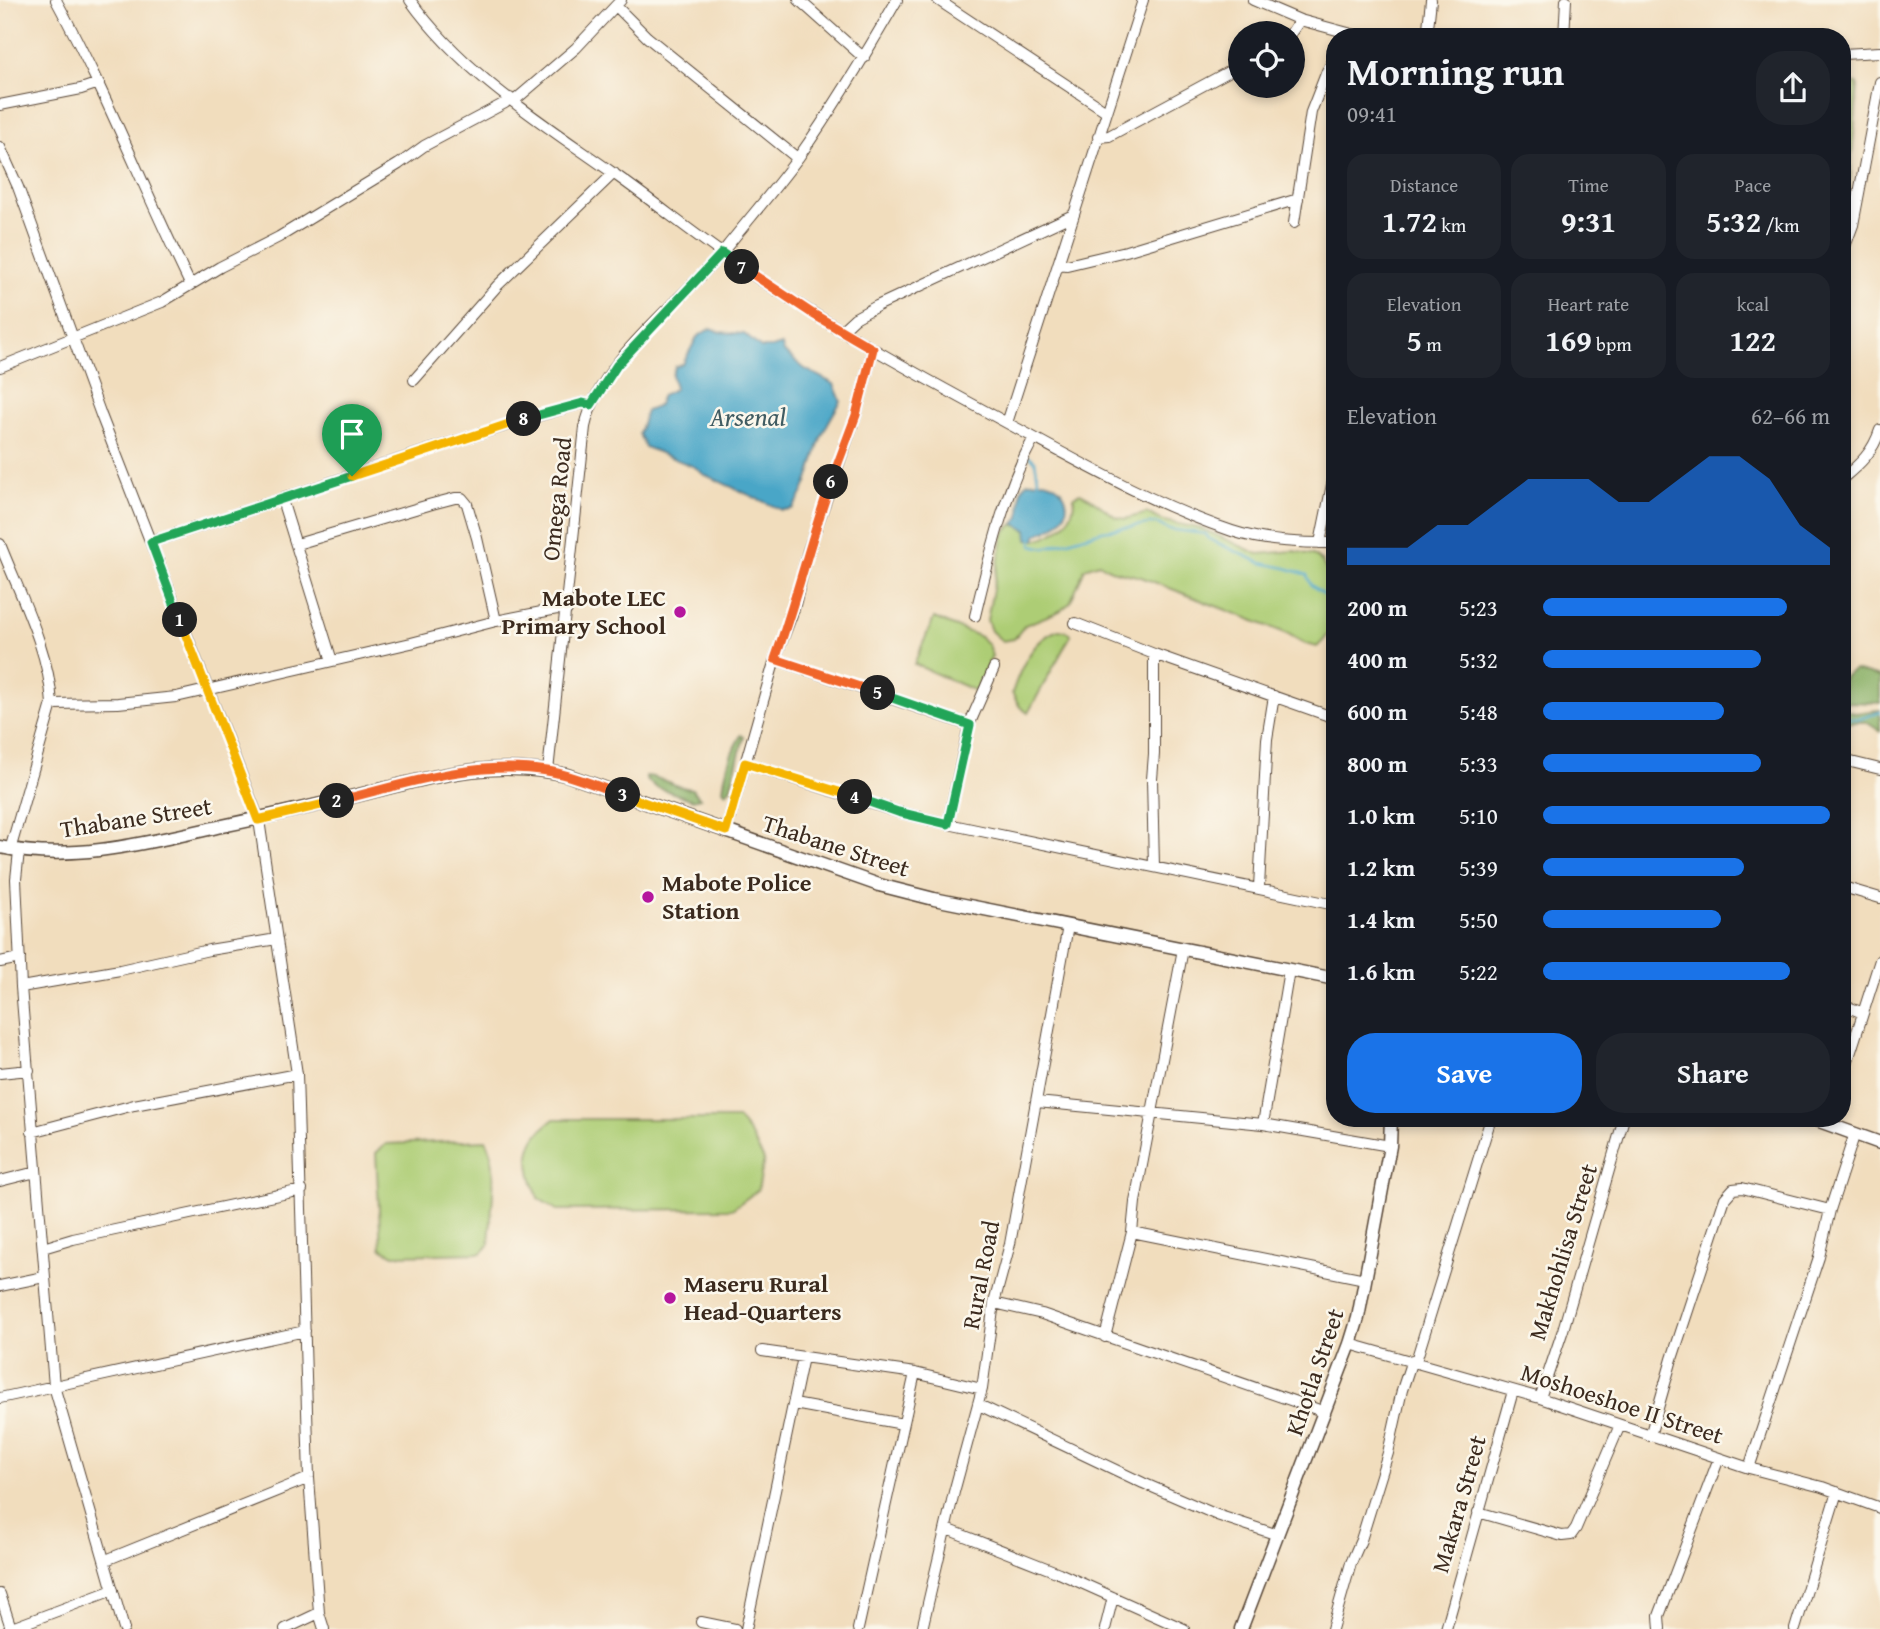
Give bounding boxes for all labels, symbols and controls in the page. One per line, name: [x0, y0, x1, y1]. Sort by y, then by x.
map controls: [1228, 21, 1305, 98]
button: locate: [1228, 21, 1305, 98]
text: Morning run: [1347, 43, 1564, 99]
button: share: [1756, 51, 1830, 125]
text: 09:41: [1347, 97, 1397, 130]
text: Distance: [1390, 171, 1458, 199]
text: Time: [1568, 171, 1609, 199]
text: Pace: [1735, 171, 1771, 199]
text: 1.72: [1382, 199, 1437, 243]
text: 9:31: [1561, 199, 1616, 243]
text: 5:32: [1706, 199, 1761, 243]
text: km: [1437, 211, 1466, 239]
text: /km: [1761, 211, 1800, 239]
pin: 7: [724, 250, 760, 284]
text: 7: [737, 252, 746, 280]
text: Elevation: [1387, 290, 1461, 318]
text: Heart rate: [1548, 290, 1629, 318]
text: kcal: [1737, 290, 1769, 318]
text: 5: [1407, 318, 1422, 362]
text: 169: [1545, 318, 1592, 362]
text: 122: [1730, 318, 1776, 362]
text: m: [1422, 330, 1442, 358]
text: bpm: [1592, 330, 1632, 358]
water label: Arsenal: [709, 397, 786, 436]
text: Elevation: [1347, 399, 1437, 432]
text: 62–66 m: [1751, 399, 1830, 432]
pin: 8: [506, 402, 542, 436]
pin: [322, 404, 382, 476]
text: 8: [519, 404, 528, 432]
icon: arrive: [333, 415, 371, 453]
street label: Omega Road: [533, 435, 580, 563]
pin: 6: [814, 464, 848, 500]
text: 6: [826, 467, 835, 495]
place label: Mabote LEC Primary School: [502, 580, 667, 643]
text: 200 m: [1347, 591, 1408, 624]
text: 5:23: [1459, 591, 1498, 624]
pin: 1: [162, 602, 198, 638]
marker: Mabote LEC Primary School: [672, 604, 688, 620]
text: 1: [175, 605, 184, 633]
text: 400 m: [1347, 643, 1408, 676]
text: 5:32: [1459, 643, 1498, 676]
pin: 5: [860, 676, 896, 710]
text: 5: [873, 678, 882, 706]
text: 600 m: [1347, 695, 1408, 728]
text: 5:48: [1459, 695, 1498, 728]
text: 800 m: [1347, 747, 1408, 780]
text: 5:33: [1459, 747, 1498, 780]
pin: 3: [606, 778, 640, 812]
text: 3: [618, 780, 627, 808]
pin: 4: [838, 780, 872, 814]
text: 4: [850, 782, 859, 810]
pin: 2: [320, 784, 354, 818]
text: 2: [332, 786, 341, 814]
street label: Thabane Street: [58, 788, 215, 847]
text: 1.0 km: [1347, 799, 1415, 832]
text: 5:10: [1459, 799, 1498, 832]
street label: Thabane Street: [758, 805, 915, 886]
text: 1.2 km: [1347, 851, 1415, 884]
text: 5:39: [1459, 851, 1498, 884]
place label: Mabote Police Station: [662, 865, 812, 928]
marker: Mabote Police Station: [640, 889, 656, 905]
text: 1.4 km: [1347, 903, 1415, 936]
text: 5:50: [1459, 903, 1498, 936]
text: 1.6 km: [1347, 955, 1415, 988]
text: 5:22: [1459, 955, 1498, 988]
button: Save: [1347, 1033, 1582, 1113]
button: Share: [1596, 1033, 1830, 1113]
street label: Makhohlisa Street: [1519, 1159, 1606, 1344]
street label: Rural Road: [953, 1217, 1008, 1332]
place label: Maseru Rural Head-Quarters: [684, 1266, 842, 1329]
marker: Maseru Rural Head-Quarters: [662, 1290, 678, 1306]
street label: Khotla Street: [1276, 1303, 1353, 1440]
street label: Moshoeshoe II Street: [1516, 1354, 1728, 1453]
street label: Makara Street: [1422, 1431, 1495, 1577]

